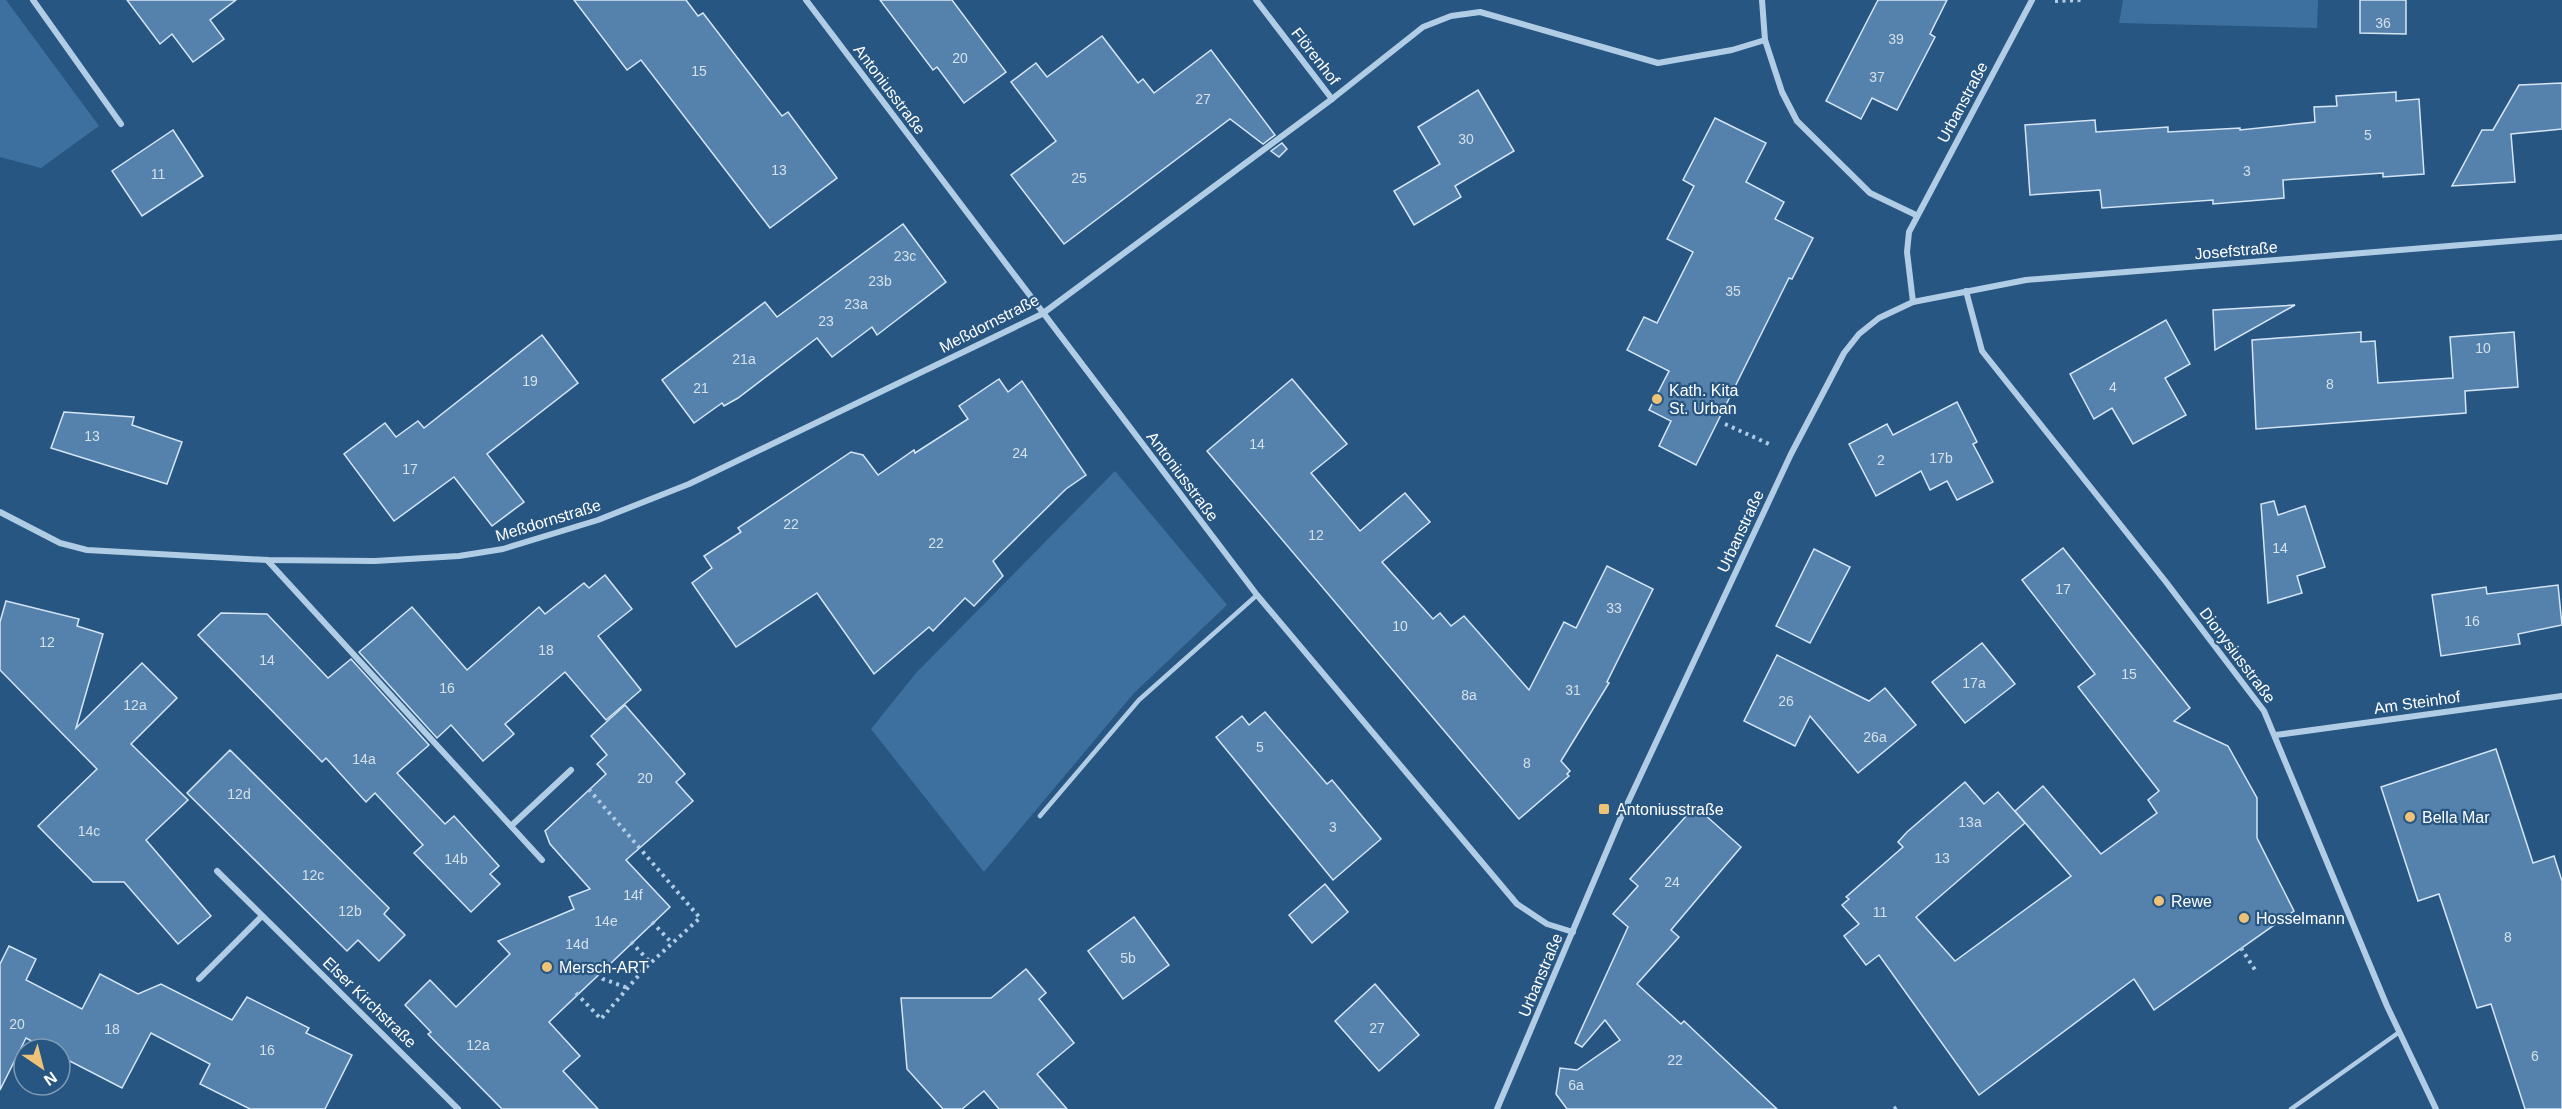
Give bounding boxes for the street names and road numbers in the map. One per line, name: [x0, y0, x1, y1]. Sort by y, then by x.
street label: Flörenhof: [1288, 24, 1343, 89]
street label: Antoniusstraße: [850, 41, 929, 137]
street label: Urbanstraße: [1934, 59, 1991, 145]
street label: Josefstraße: [2194, 238, 2279, 263]
street label: Meßdornstraße: [937, 291, 1042, 356]
street label: Antoniusstraße: [1143, 428, 1222, 524]
street label: Urbanstraße: [1714, 487, 1767, 575]
street label: Meßdornstraße: [493, 496, 603, 545]
street label: Dionysiusstraße: [2196, 604, 2279, 706]
street label: Am Steinhof: [2373, 688, 2462, 717]
street label: Urbanstraße: [1515, 931, 1566, 1019]
street label: Elser Kirchstraße: [320, 954, 420, 1051]

